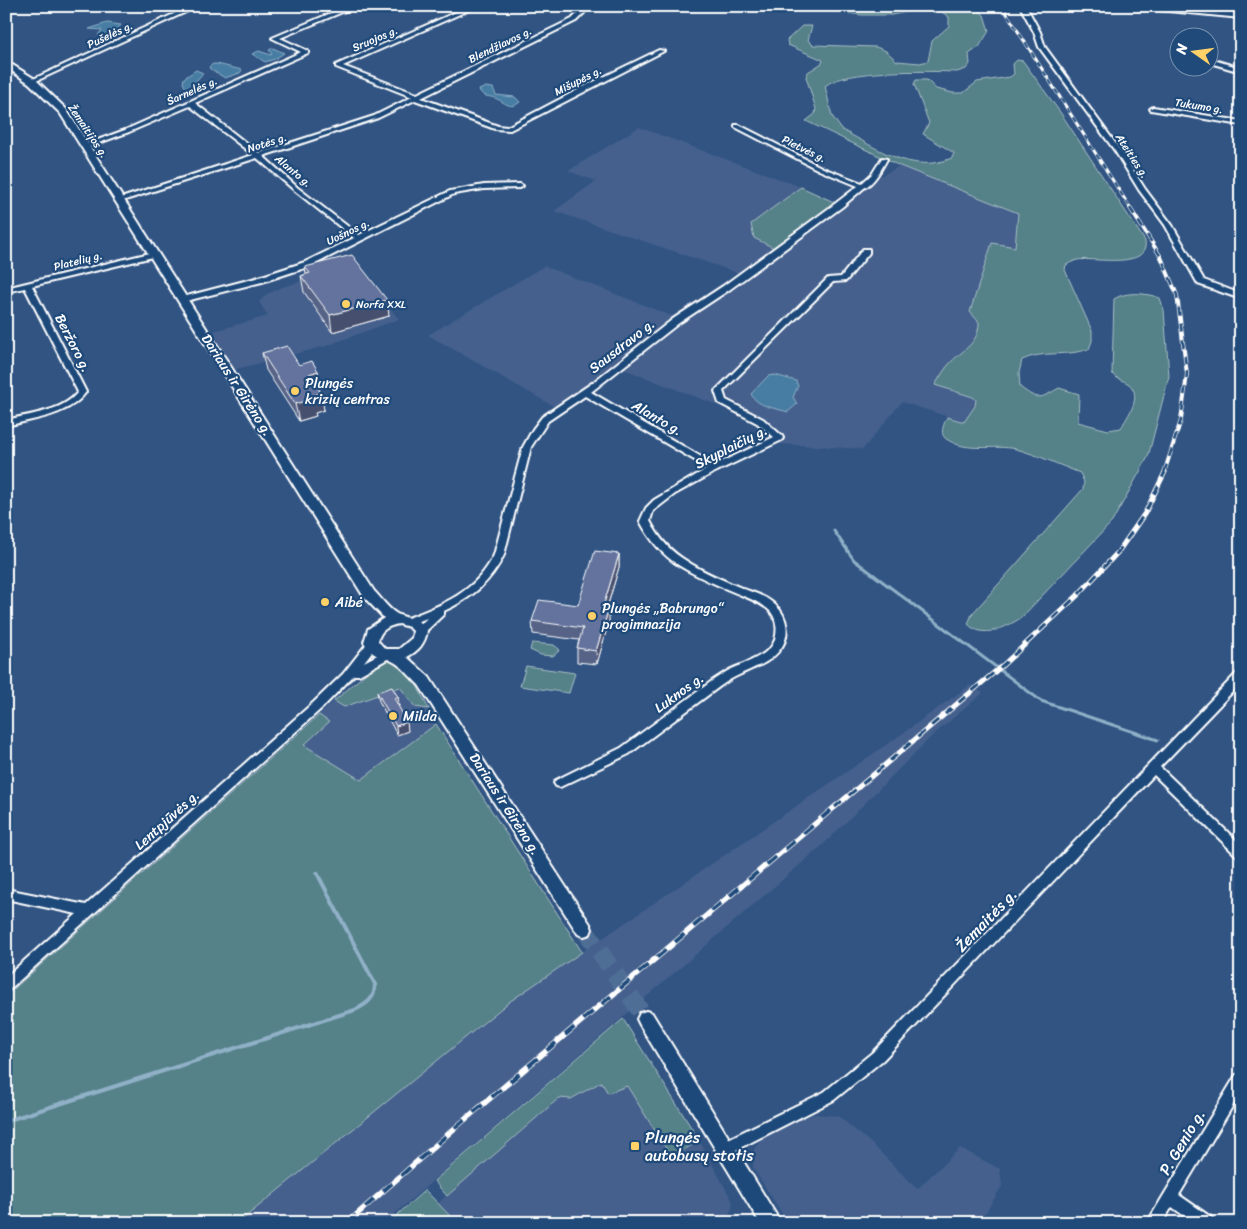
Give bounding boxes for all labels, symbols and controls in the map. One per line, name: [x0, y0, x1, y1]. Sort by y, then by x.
street label: Pušelės g.: [84, 16, 136, 54]
street label: Sruojos g.: [349, 21, 401, 57]
street label: Blendžiavos g.: [465, 21, 535, 69]
north arrow: [1170, 28, 1220, 78]
text: N: [1168, 41, 1195, 58]
street label: Mišupės g.: [551, 61, 605, 101]
street label: Šarnelės g.: [163, 71, 221, 111]
street label: Tukumo g.: [1174, 93, 1224, 119]
street label: Žemaitijos g.: [63, 100, 113, 162]
street label: Notės g.: [245, 128, 289, 158]
street label: Ateities g.: [1110, 129, 1154, 182]
street label: Pietvės g.: [779, 130, 829, 168]
street label: Alanto g.: [269, 149, 316, 192]
street label: Uošnos g.: [323, 213, 373, 251]
street label: Platelių g.: [52, 246, 104, 276]
place label: Norfa XXL: [356, 295, 407, 314]
marker: Norfa XXL: [340, 298, 352, 310]
street label: Beržoro g.: [48, 309, 98, 377]
street label: Sausdravo g.: [583, 312, 661, 380]
street label: Dariaus ir Girėno g.: [194, 329, 280, 441]
place label: Plungės krizių centras: [305, 371, 390, 412]
marker: Plungės krizių centras: [289, 385, 301, 397]
street label: Alanto g.: [626, 393, 687, 443]
street label: Skyplaičių g.: [690, 418, 772, 476]
place label: Aibė: [334, 590, 363, 615]
marker: Aibė: [319, 596, 331, 608]
place label: Plungės „Babrungo“ progimnazija: [601, 596, 725, 637]
marker: Plungės „Babrungo“ progimnazija: [586, 610, 598, 622]
street label: Luknos g.: [649, 666, 709, 720]
place label: Milda: [403, 704, 438, 729]
marker: Milda: [387, 710, 399, 722]
street label: Dariaus ir Girėno g.: [462, 748, 548, 860]
street label: Lentpjūvės g.: [128, 784, 206, 856]
street label: Žemaitės g.: [948, 881, 1024, 959]
street label: P. Genio g.: [1151, 1103, 1213, 1181]
place label: Plungės autobusų stotis: [645, 1123, 754, 1170]
marker: Plungės autobusų stotis: [629, 1140, 641, 1152]

